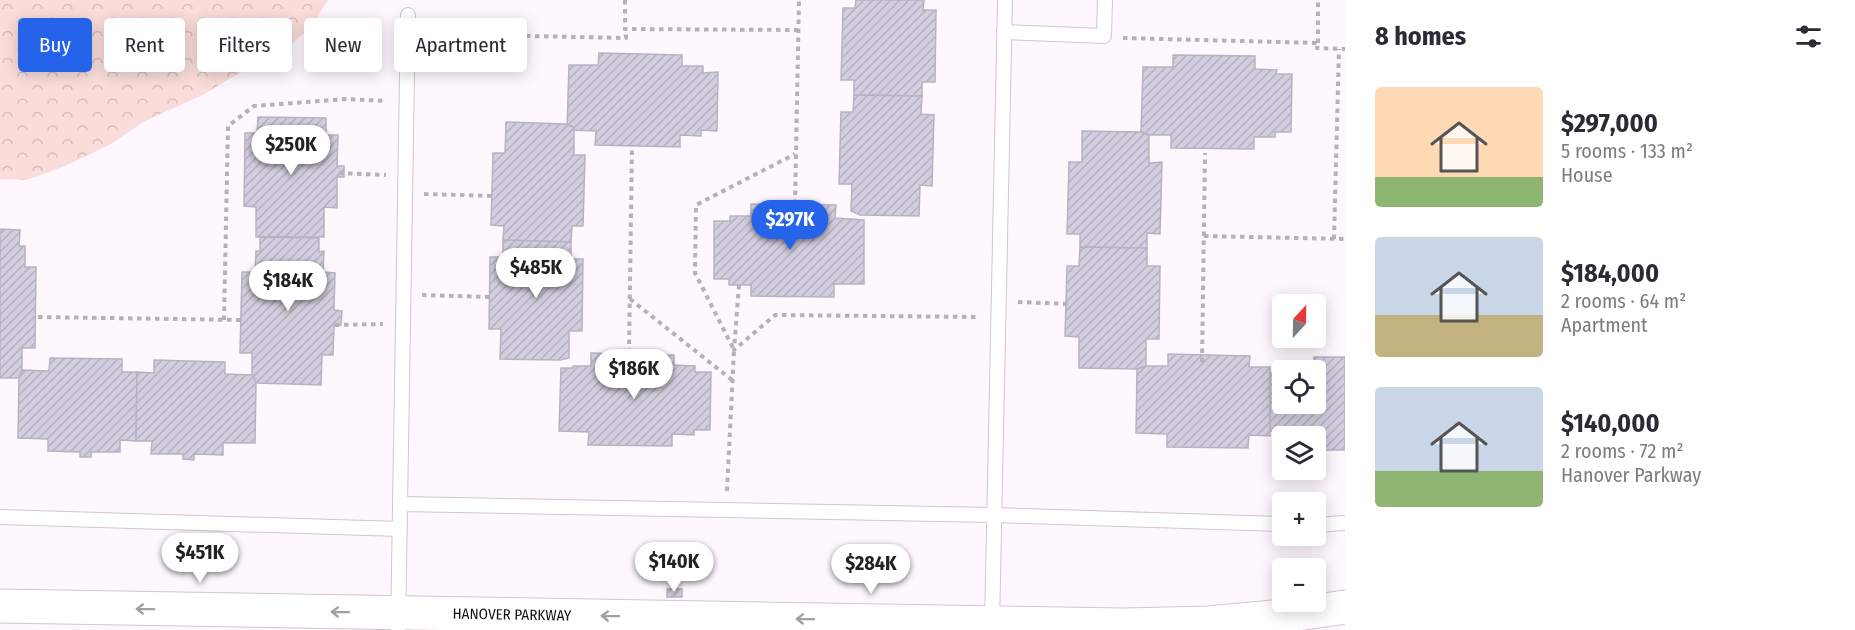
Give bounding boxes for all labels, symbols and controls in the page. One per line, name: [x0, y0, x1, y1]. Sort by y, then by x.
chip: Buy: [18, 18, 92, 72]
chip: Rent: [104, 18, 185, 72]
chip: Filters: [197, 18, 292, 72]
chip: New: [304, 18, 382, 72]
chip: Apartment: [394, 18, 527, 72]
icon: filters: [1792, 20, 1825, 53]
text: 8 homes: [1375, 21, 1466, 52]
text: $297,000: [1561, 108, 1658, 139]
icon: home: [1423, 111, 1495, 183]
pin: $250K: [249, 125, 333, 176]
text: $250K: [265, 132, 317, 156]
text: 5 rooms · 133 m²: [1561, 139, 1693, 163]
text: House: [1561, 163, 1613, 187]
pin: $297K: [748, 200, 832, 251]
text: $297K: [765, 207, 815, 231]
pin: $485K: [494, 248, 578, 299]
text: $485K: [510, 255, 562, 279]
text: $184,000: [1561, 258, 1659, 289]
pin: $184K: [246, 261, 330, 312]
icon: home: [1423, 261, 1495, 333]
text: $184K: [263, 268, 313, 292]
text: 2 rooms · 64 m²: [1561, 289, 1686, 313]
north arrow: [1272, 294, 1326, 348]
map controls: [1272, 294, 1326, 612]
text: Apartment: [1561, 313, 1648, 337]
pin: $186K: [592, 349, 676, 400]
text: $186K: [609, 356, 659, 380]
button: locate: [1272, 360, 1326, 414]
text: $140,000: [1561, 408, 1660, 439]
icon: home: [1423, 411, 1495, 483]
button: layers: [1272, 426, 1326, 480]
text: 2 rooms · 72 m²: [1561, 439, 1683, 463]
text: Hanover Parkway: [1561, 463, 1701, 487]
button: +: [1272, 492, 1326, 546]
pin: $451K: [158, 533, 242, 584]
text: $451K: [176, 540, 224, 564]
pin: $140K: [632, 542, 716, 593]
pin: $284K: [829, 544, 913, 595]
text: $140K: [649, 549, 699, 573]
text: $284K: [845, 551, 897, 575]
button: −: [1272, 558, 1326, 612]
one-way arrow: [135, 603, 155, 615]
street label: HANOVER PARKWAY: [452, 605, 572, 625]
one-way arrow: [330, 606, 350, 618]
one-way arrow: [600, 611, 620, 622]
one-way arrow: [795, 613, 815, 625]

